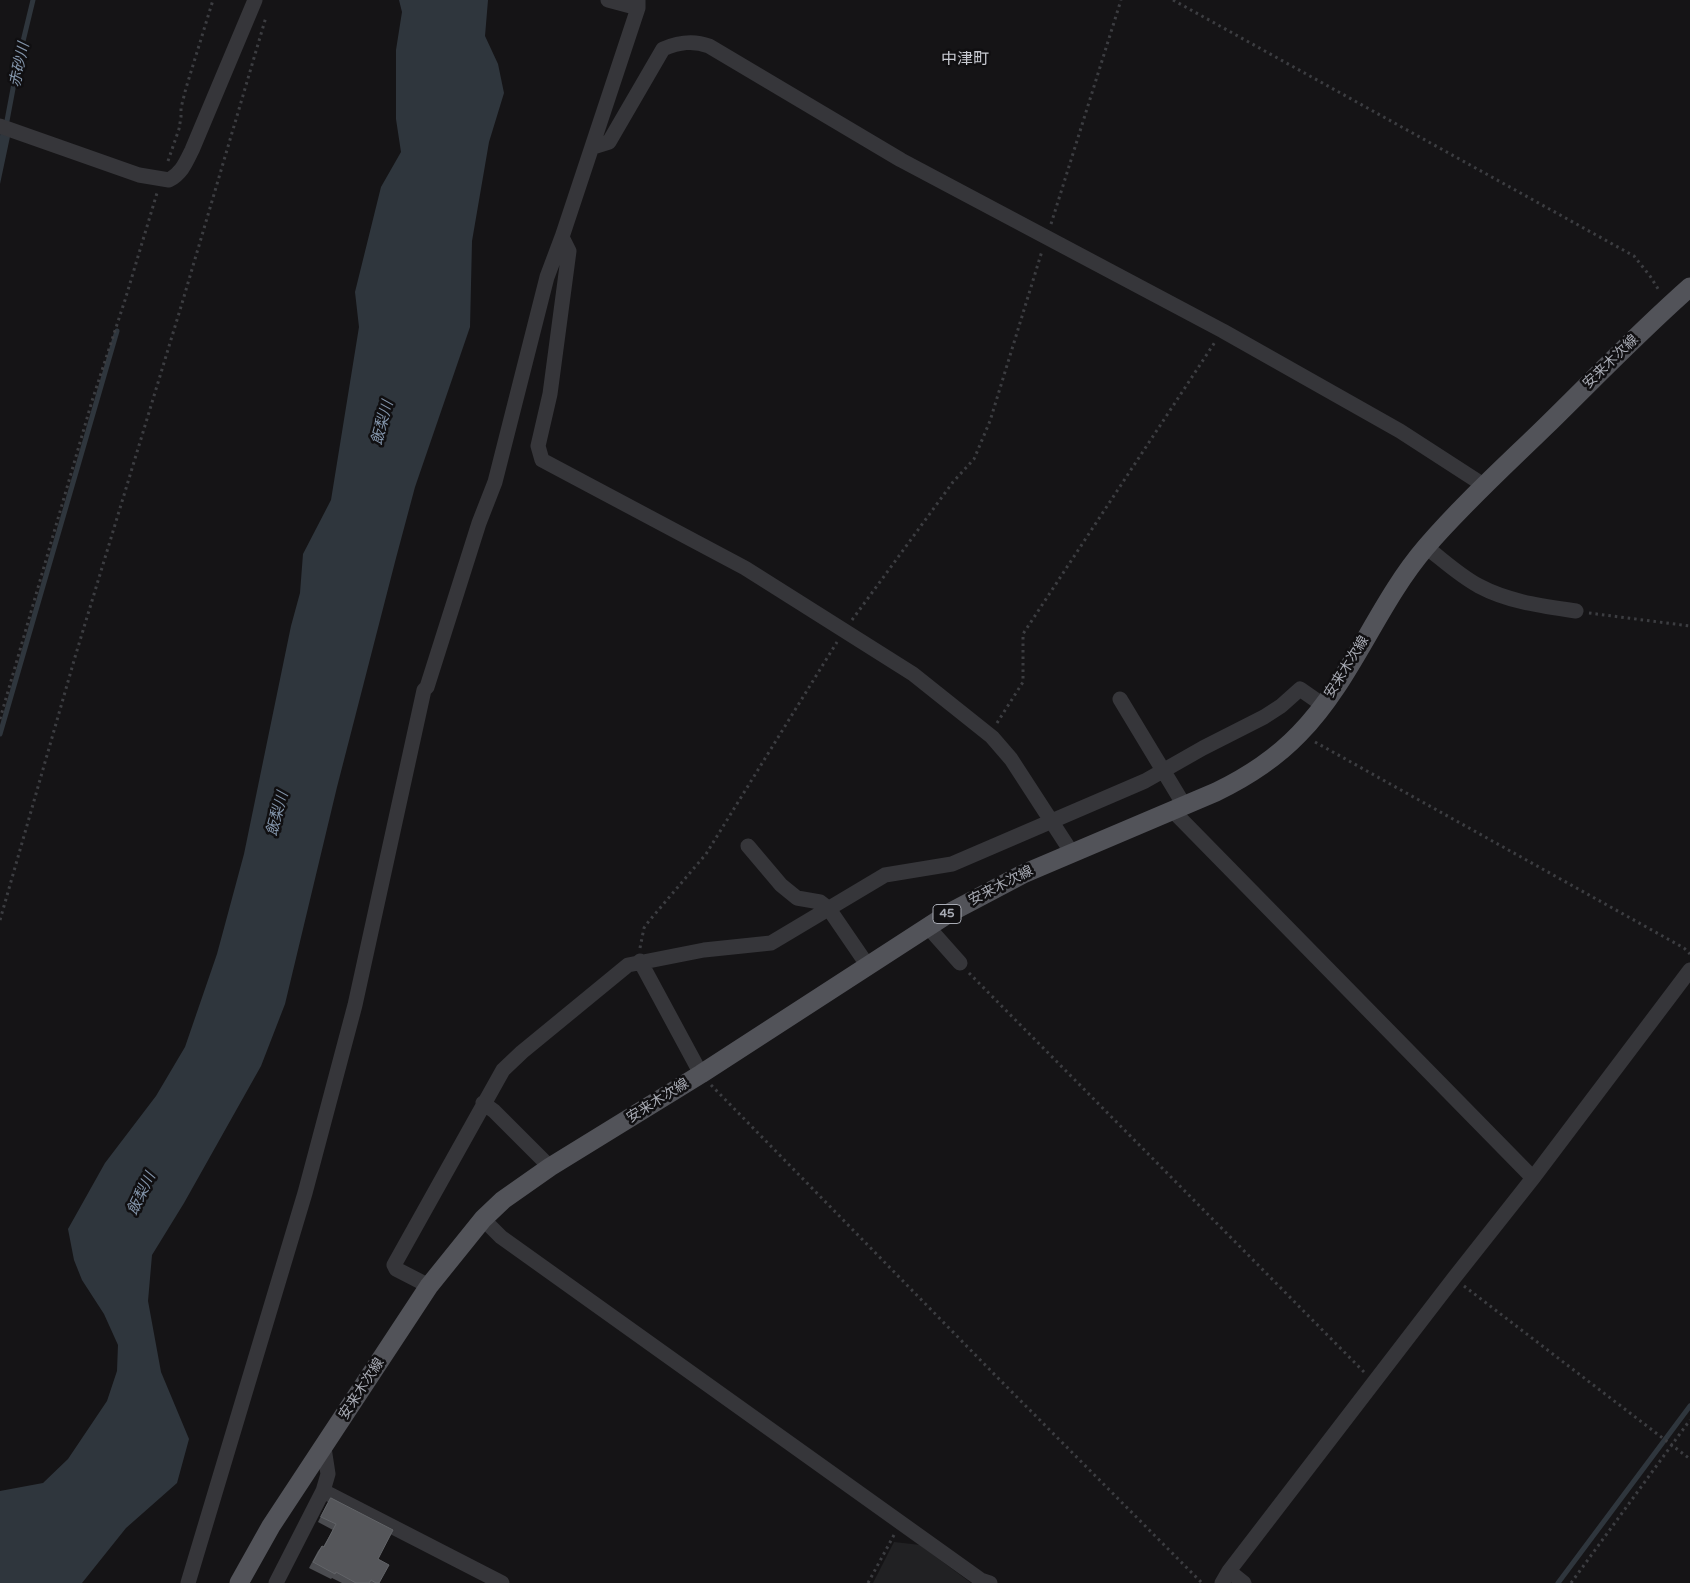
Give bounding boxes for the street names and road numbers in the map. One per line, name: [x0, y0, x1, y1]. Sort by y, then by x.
street label: 安来木次線: [1580, 332, 1642, 392]
street label: 安来木次線: [1321, 633, 1373, 701]
street label: 安来木次線: [966, 863, 1036, 909]
road number: 45: [933, 904, 961, 924]
street label: 安来木次線: [624, 1075, 692, 1127]
street label: 安来木次線: [336, 1355, 388, 1423]

